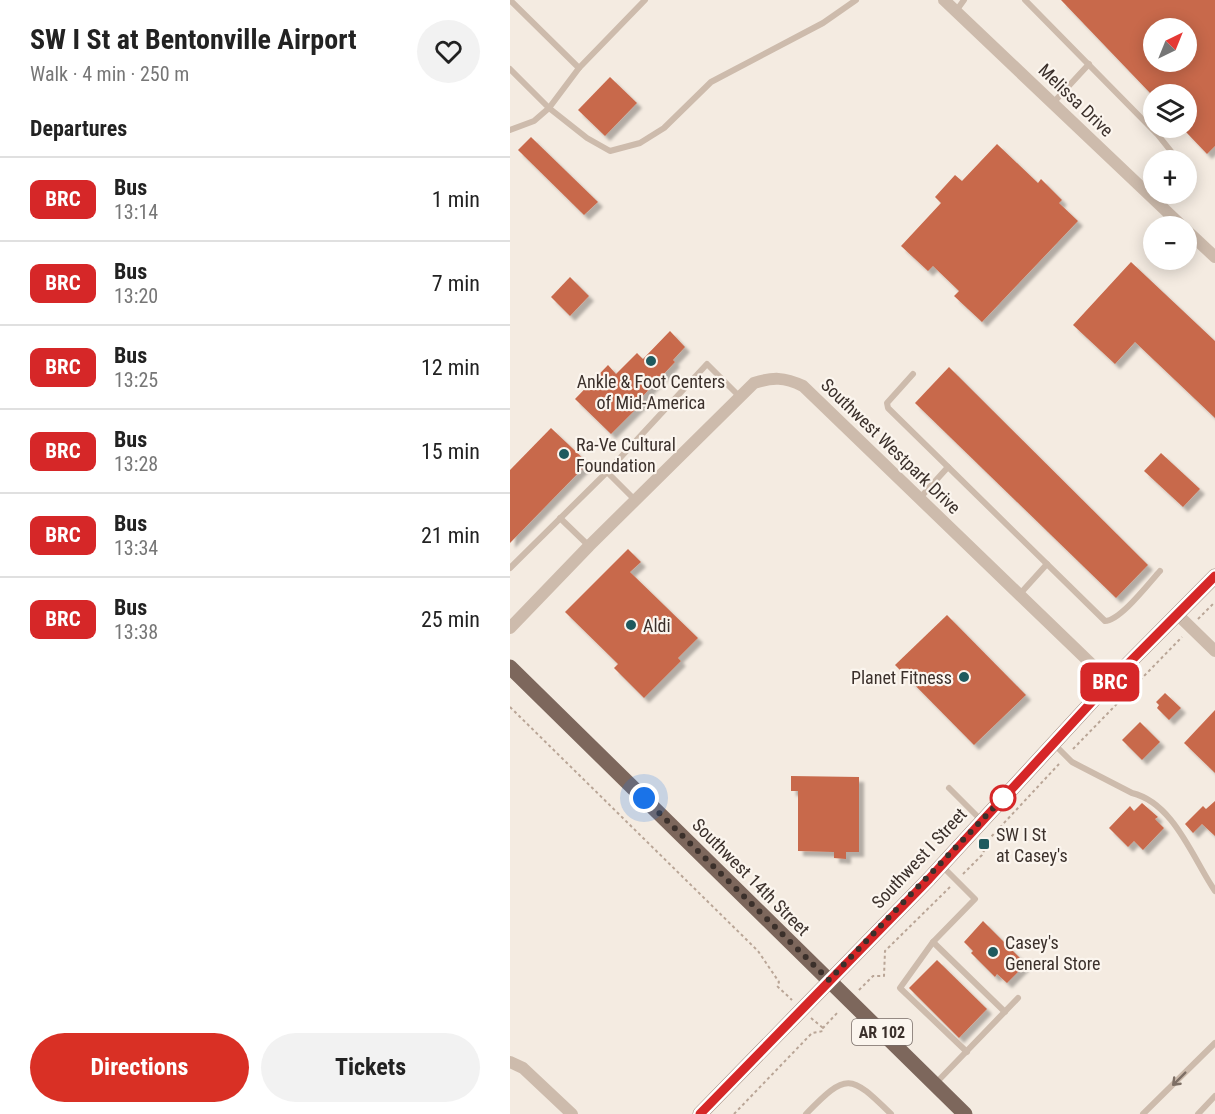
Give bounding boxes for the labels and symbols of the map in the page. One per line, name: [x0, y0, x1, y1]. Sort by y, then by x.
north arrow: [1143, 18, 1197, 72]
street label: Melissa Drive: [1034, 59, 1118, 141]
marker: Ankle & Foot Centers of Mid-America: [644, 354, 658, 368]
place label: Ankle & Foot Centers of Mid-America: [577, 371, 725, 413]
street label: Southwest Westpark Drive: [817, 374, 965, 518]
place label: Ra-Ve Cultural Foundation: [576, 434, 676, 476]
marker: Ra-Ve Cultural Foundation: [557, 447, 571, 461]
place label: Aldi: [643, 615, 671, 636]
marker: Aldi: [624, 618, 638, 632]
line badge: BRC: [1076, 662, 1144, 702]
place label: Planet Fitness: [851, 667, 952, 688]
marker: Planet Fitness: [957, 670, 971, 684]
your location: [629, 783, 659, 813]
unlabelled marker: [990, 785, 1016, 811]
street label: Southwest I Street: [867, 803, 971, 913]
street label: Southwest 14th Street: [688, 814, 814, 940]
place label: SW I St at Casey's: [996, 824, 1068, 866]
marker: SW I St at Casey's: [977, 837, 991, 851]
place label: Casey's General Store: [1005, 932, 1101, 974]
marker: Casey's General Store: [986, 945, 1000, 959]
road number: AR 102: [852, 1019, 912, 1045]
one-way arrow: [1171, 1071, 1186, 1086]

